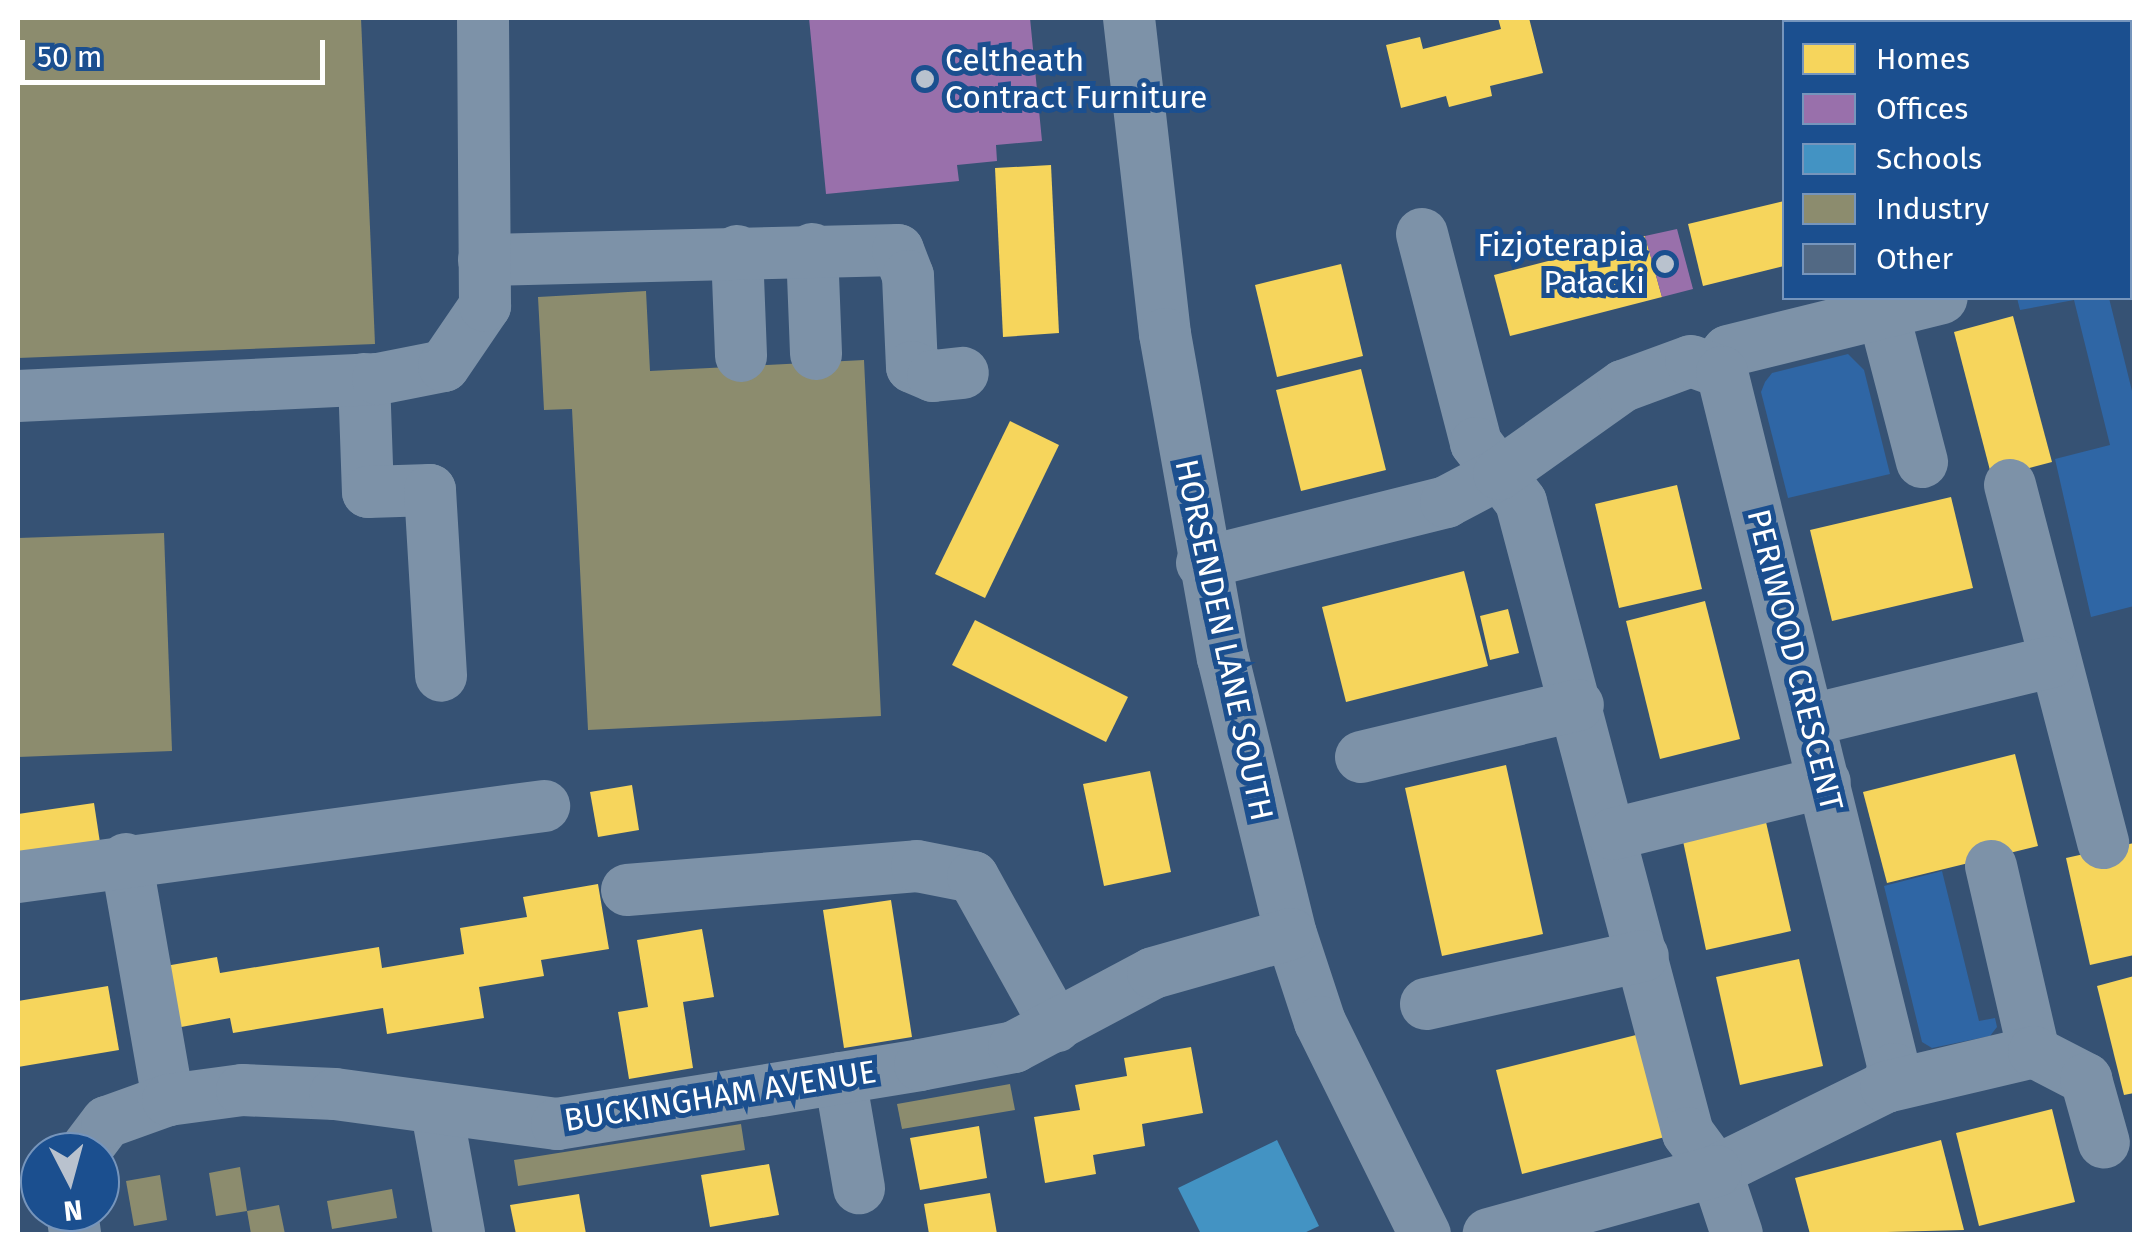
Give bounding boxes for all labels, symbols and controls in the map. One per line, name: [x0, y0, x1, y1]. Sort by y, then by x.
scale bar: [25, 20, 330, 82]
legend: [1782, 20, 2132, 300]
text: 50 m: [37, 39, 102, 75]
text: Homes: [1876, 41, 1970, 77]
place label: Celtheath Contract Furniture: [945, 42, 1208, 117]
marker: Celtheath Contract Furniture: [914, 68, 936, 90]
text: Offices: [1876, 91, 1968, 127]
text: Schools: [1876, 141, 1982, 177]
text: Industry: [1876, 191, 1989, 227]
place label: Fizjoterapia Pałacki: [1477, 227, 1645, 302]
text: Other: [1876, 241, 1953, 277]
marker: Fizjoterapia Pałacki: [1654, 253, 1676, 275]
street label: HORSENDEN LANE SOUTH: [1167, 456, 1281, 824]
street label: PERIWOOD CRESCENT: [1739, 505, 1851, 815]
street label: BUCKINGHAM AVENUE: [561, 1052, 879, 1140]
north arrow: [20, 1132, 120, 1232]
text: N: [62, 1193, 84, 1228]

